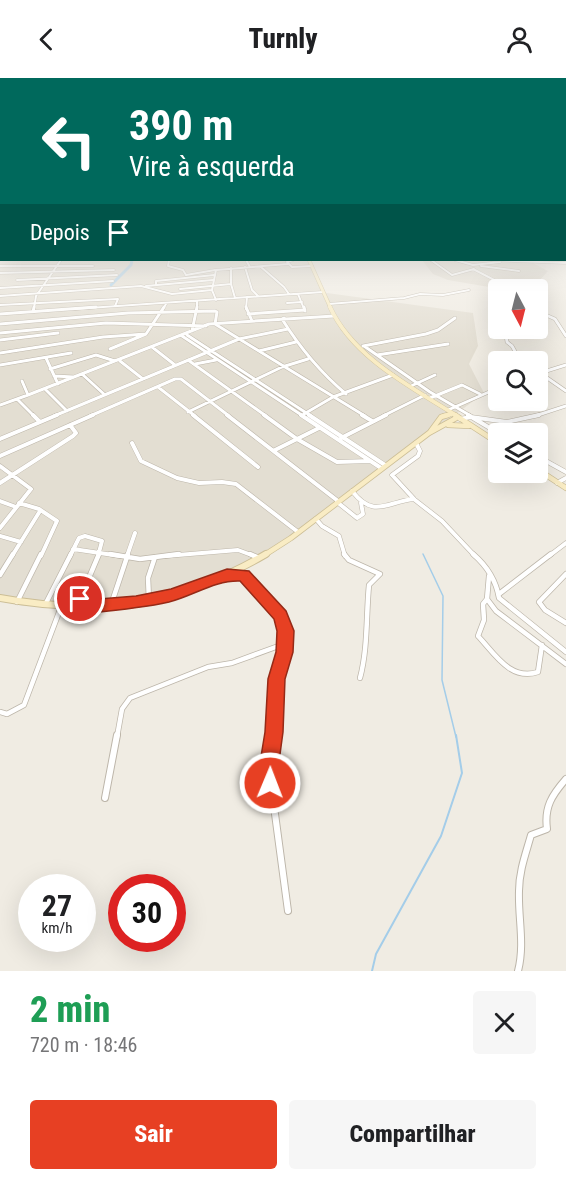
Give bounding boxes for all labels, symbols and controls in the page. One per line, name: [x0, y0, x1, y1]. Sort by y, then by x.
icon: back: [30, 23, 63, 56]
text: Turnly: [249, 23, 317, 55]
icon: person: [503, 23, 536, 56]
text: 390 m: [129, 101, 234, 150]
icon: left: [30, 102, 108, 180]
text: Vire à esquerda: [129, 151, 295, 183]
icon: arrive: [102, 216, 135, 249]
text: Depois: [30, 220, 90, 245]
north arrow: [488, 279, 548, 339]
map controls: [488, 279, 548, 483]
button: search: [488, 351, 548, 411]
button: layers: [488, 423, 548, 483]
pin: [54, 573, 105, 624]
icon: arrive: [63, 582, 96, 615]
position arrow: [238, 751, 302, 815]
speed limit sign: 30: [108, 874, 186, 952]
text: 27: [42, 888, 72, 923]
text: km/h: [42, 919, 72, 937]
text: 2 min: [30, 989, 110, 1031]
button: close: [473, 991, 536, 1054]
text: 720 m · 18:46: [30, 1033, 137, 1057]
button: Sair: [30, 1100, 277, 1169]
button: Compartilhar: [289, 1100, 536, 1169]

